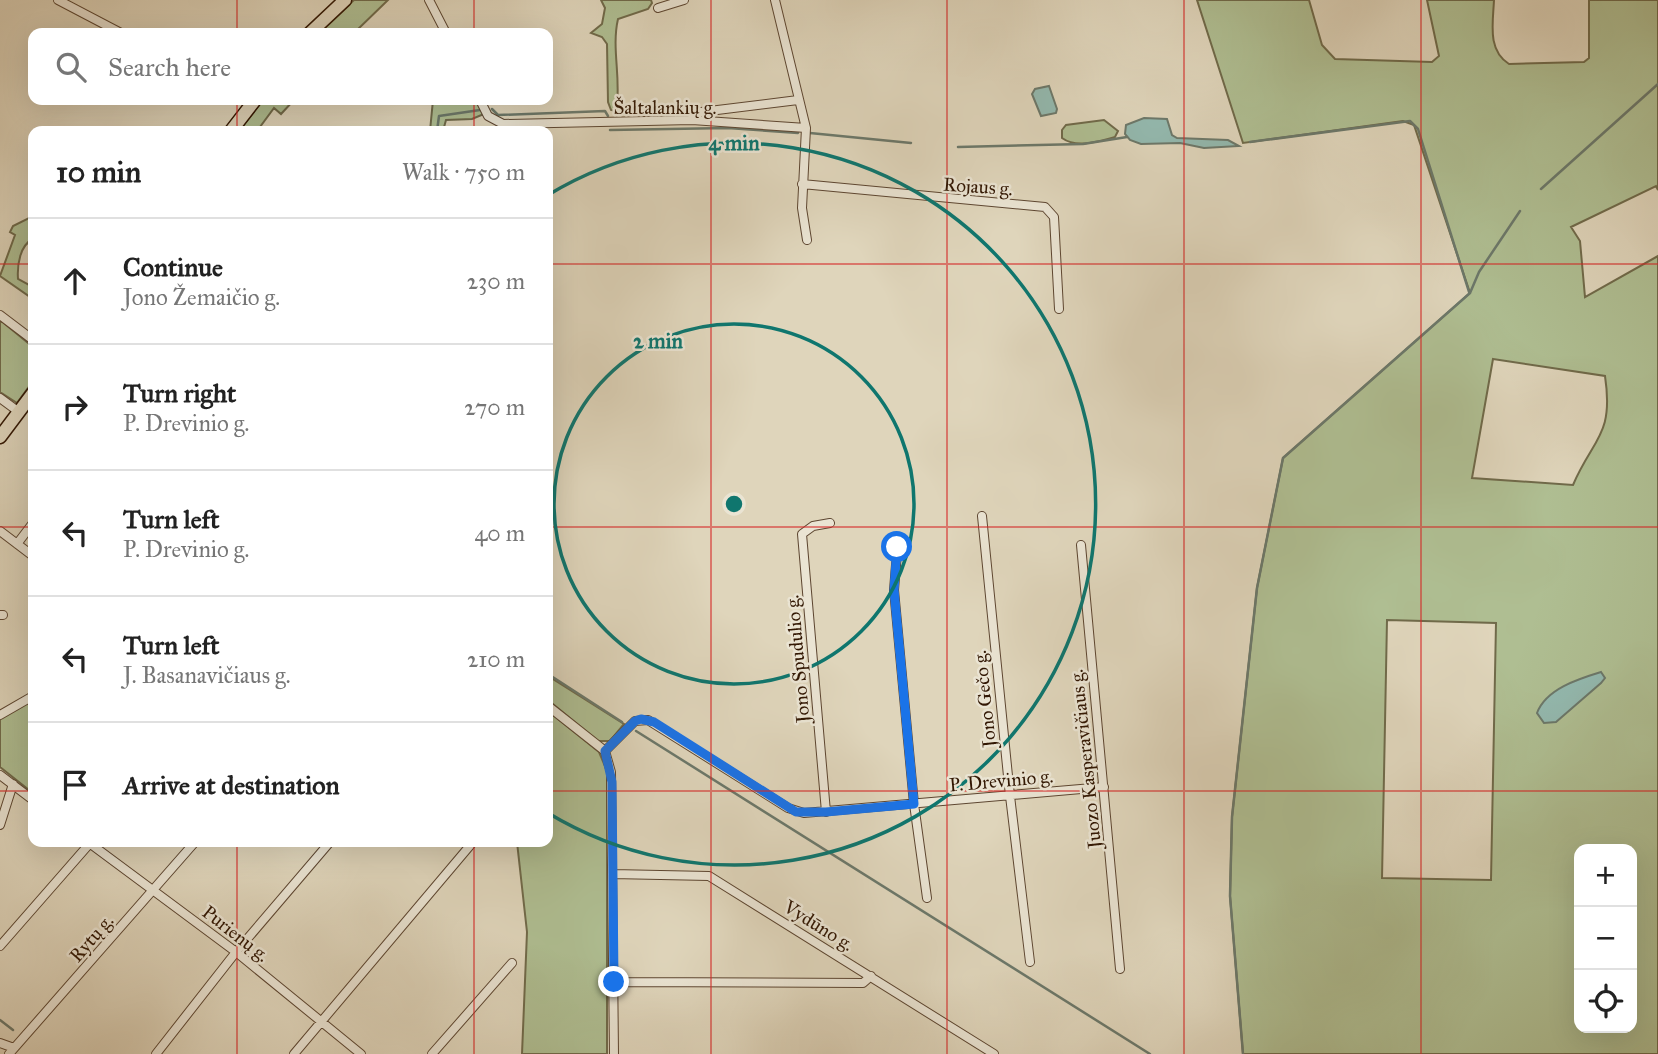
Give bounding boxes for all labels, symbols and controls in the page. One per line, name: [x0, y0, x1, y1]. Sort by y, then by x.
search box: [28, 28, 553, 105]
icon: search: [52, 48, 90, 86]
text: Search here: [108, 51, 231, 83]
street label: Šaltalankių g.: [613, 96, 717, 120]
text: 4 min: [708, 130, 760, 156]
text: 10 min: [56, 154, 141, 190]
text: Walk · 750 m: [402, 158, 525, 186]
street label: Rojaus g.: [942, 173, 1013, 201]
text: Continue: [123, 251, 223, 283]
icon: ahead: [56, 262, 94, 300]
text: 230 m: [467, 267, 525, 295]
text: Jono Žemaičio g.: [123, 283, 280, 311]
text: 2 min: [633, 328, 683, 354]
text: Turn right: [123, 377, 236, 409]
icon: right: [56, 388, 94, 426]
text: 270 m: [464, 393, 525, 421]
text: P. Drevinio g.: [123, 409, 249, 437]
centre of rings: [722, 492, 746, 516]
text: Turn left: [123, 503, 219, 535]
icon: left: [56, 514, 94, 552]
text: 40 m: [475, 519, 525, 547]
route start: [881, 531, 912, 562]
text: P. Drevinio g.: [123, 535, 249, 563]
street label: Jono Spudulio g.: [780, 594, 816, 726]
text: Turn left: [123, 629, 219, 661]
icon: left: [56, 640, 94, 678]
text: 210 m: [467, 645, 525, 673]
street label: Jono Gečo g.: [968, 649, 1002, 751]
text: J. Basanavičiaus g.: [123, 661, 291, 689]
street label: Juozo Kasperavičiaus g.: [1065, 668, 1108, 852]
street label: P. Drevinio g.: [948, 764, 1054, 797]
icon: arrive: [56, 766, 94, 804]
text: Arrive at destination: [123, 769, 340, 801]
map controls: [1574, 844, 1637, 1033]
button: +: [1574, 844, 1637, 907]
street label: Vydūno g.: [778, 894, 858, 957]
street label: Purienų g.: [197, 900, 274, 967]
button: −: [1574, 907, 1637, 970]
street label: Rytų g.: [64, 910, 119, 968]
route end: [598, 966, 629, 997]
button: locate: [1574, 970, 1637, 1033]

